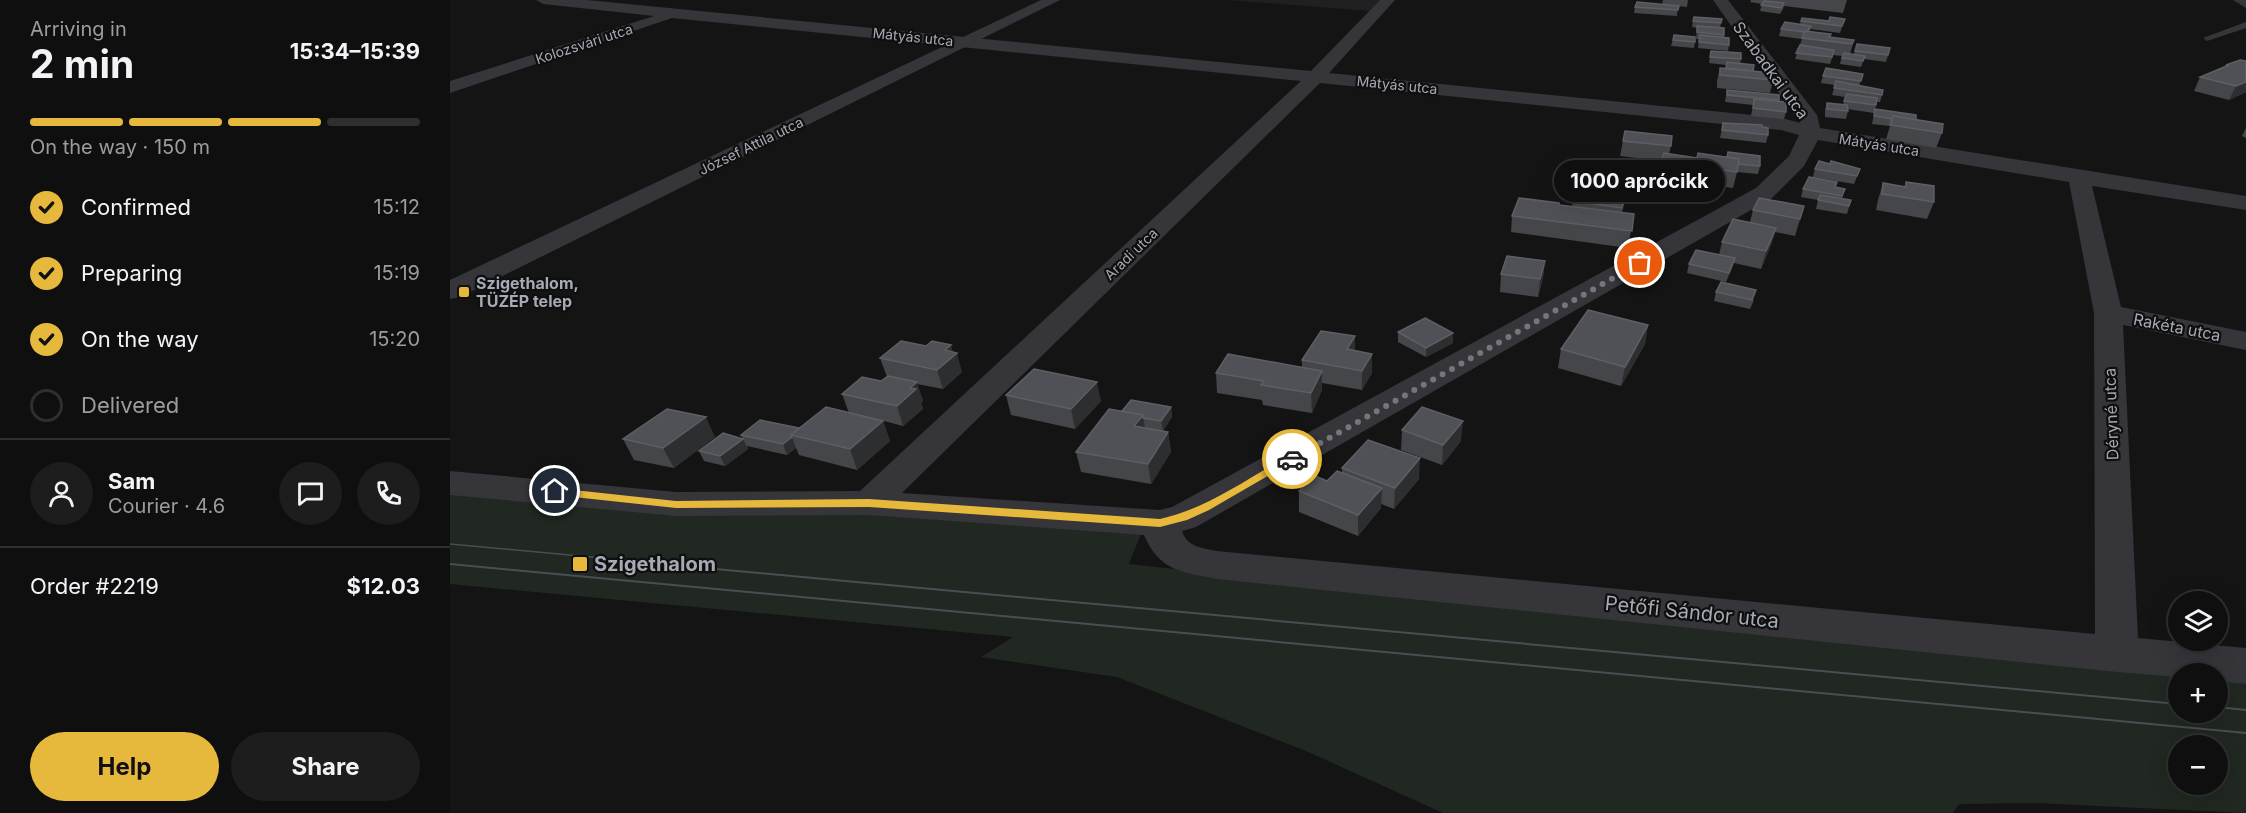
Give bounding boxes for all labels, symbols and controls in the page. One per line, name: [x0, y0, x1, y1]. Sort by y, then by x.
text: Arriving in: [30, 17, 127, 41]
street label: Szabadkai utca: [1729, 17, 1813, 123]
street label: Kolozsvári utca: [533, 20, 635, 67]
street label: Mátyás utca: [872, 24, 954, 49]
text: 15:34–15:39: [290, 38, 420, 64]
text: 2 min: [30, 40, 134, 87]
street label: Mátyás utca: [1356, 72, 1438, 97]
street label: József Attila utca: [696, 113, 806, 178]
street label: Mátyás utca: [1838, 130, 1920, 159]
text: On the way · 150 m: [30, 135, 210, 159]
callout: 1000 aprócikk: [1554, 161, 1726, 203]
text: 1000 aprócikk: [1570, 169, 1709, 193]
icon: check: [30, 191, 63, 224]
text: Confirmed: [81, 194, 191, 220]
text: 15:12: [374, 195, 420, 219]
street label: Aradi utca: [1100, 224, 1161, 283]
pin: [1614, 237, 1665, 288]
icon: bag: [1623, 246, 1656, 279]
icon: check: [30, 257, 63, 290]
text: Preparing: [81, 260, 182, 286]
text: 15:19: [373, 261, 420, 285]
place label: Szigethalom, TÜZÉP telep: [476, 273, 579, 311]
marker: Szigethalom, TÜZÉP telep: [457, 285, 471, 299]
street label: Rakéta utca: [2132, 309, 2222, 345]
icon: check: [30, 323, 63, 356]
text: On the way: [81, 326, 199, 352]
text: 15:20: [369, 327, 420, 351]
street label: Déryné utca: [2099, 368, 2123, 460]
text: Delivered: [81, 392, 179, 418]
courier: [1262, 429, 1322, 489]
icon: car: [1276, 443, 1309, 476]
button: person: [30, 462, 93, 525]
button: chat: [279, 462, 342, 525]
button: phone: [357, 462, 420, 525]
pin: [529, 465, 580, 516]
text: Sam: [108, 468, 155, 494]
icon: home: [538, 474, 571, 507]
text: Courier · 4.6: [108, 494, 225, 518]
place label: Szigethalom: [594, 552, 716, 576]
marker: Szigethalom: [571, 555, 589, 573]
text: Order #2219: [30, 573, 159, 599]
text: $12.03: [347, 573, 420, 599]
street label: Petőfi Sándor utca: [1604, 591, 1780, 633]
map controls: [2168, 591, 2228, 795]
button: layers: [2168, 591, 2228, 651]
button: +: [2168, 663, 2228, 723]
button: Help: [30, 732, 219, 801]
button: Share: [231, 732, 420, 801]
button: −: [2168, 735, 2228, 795]

